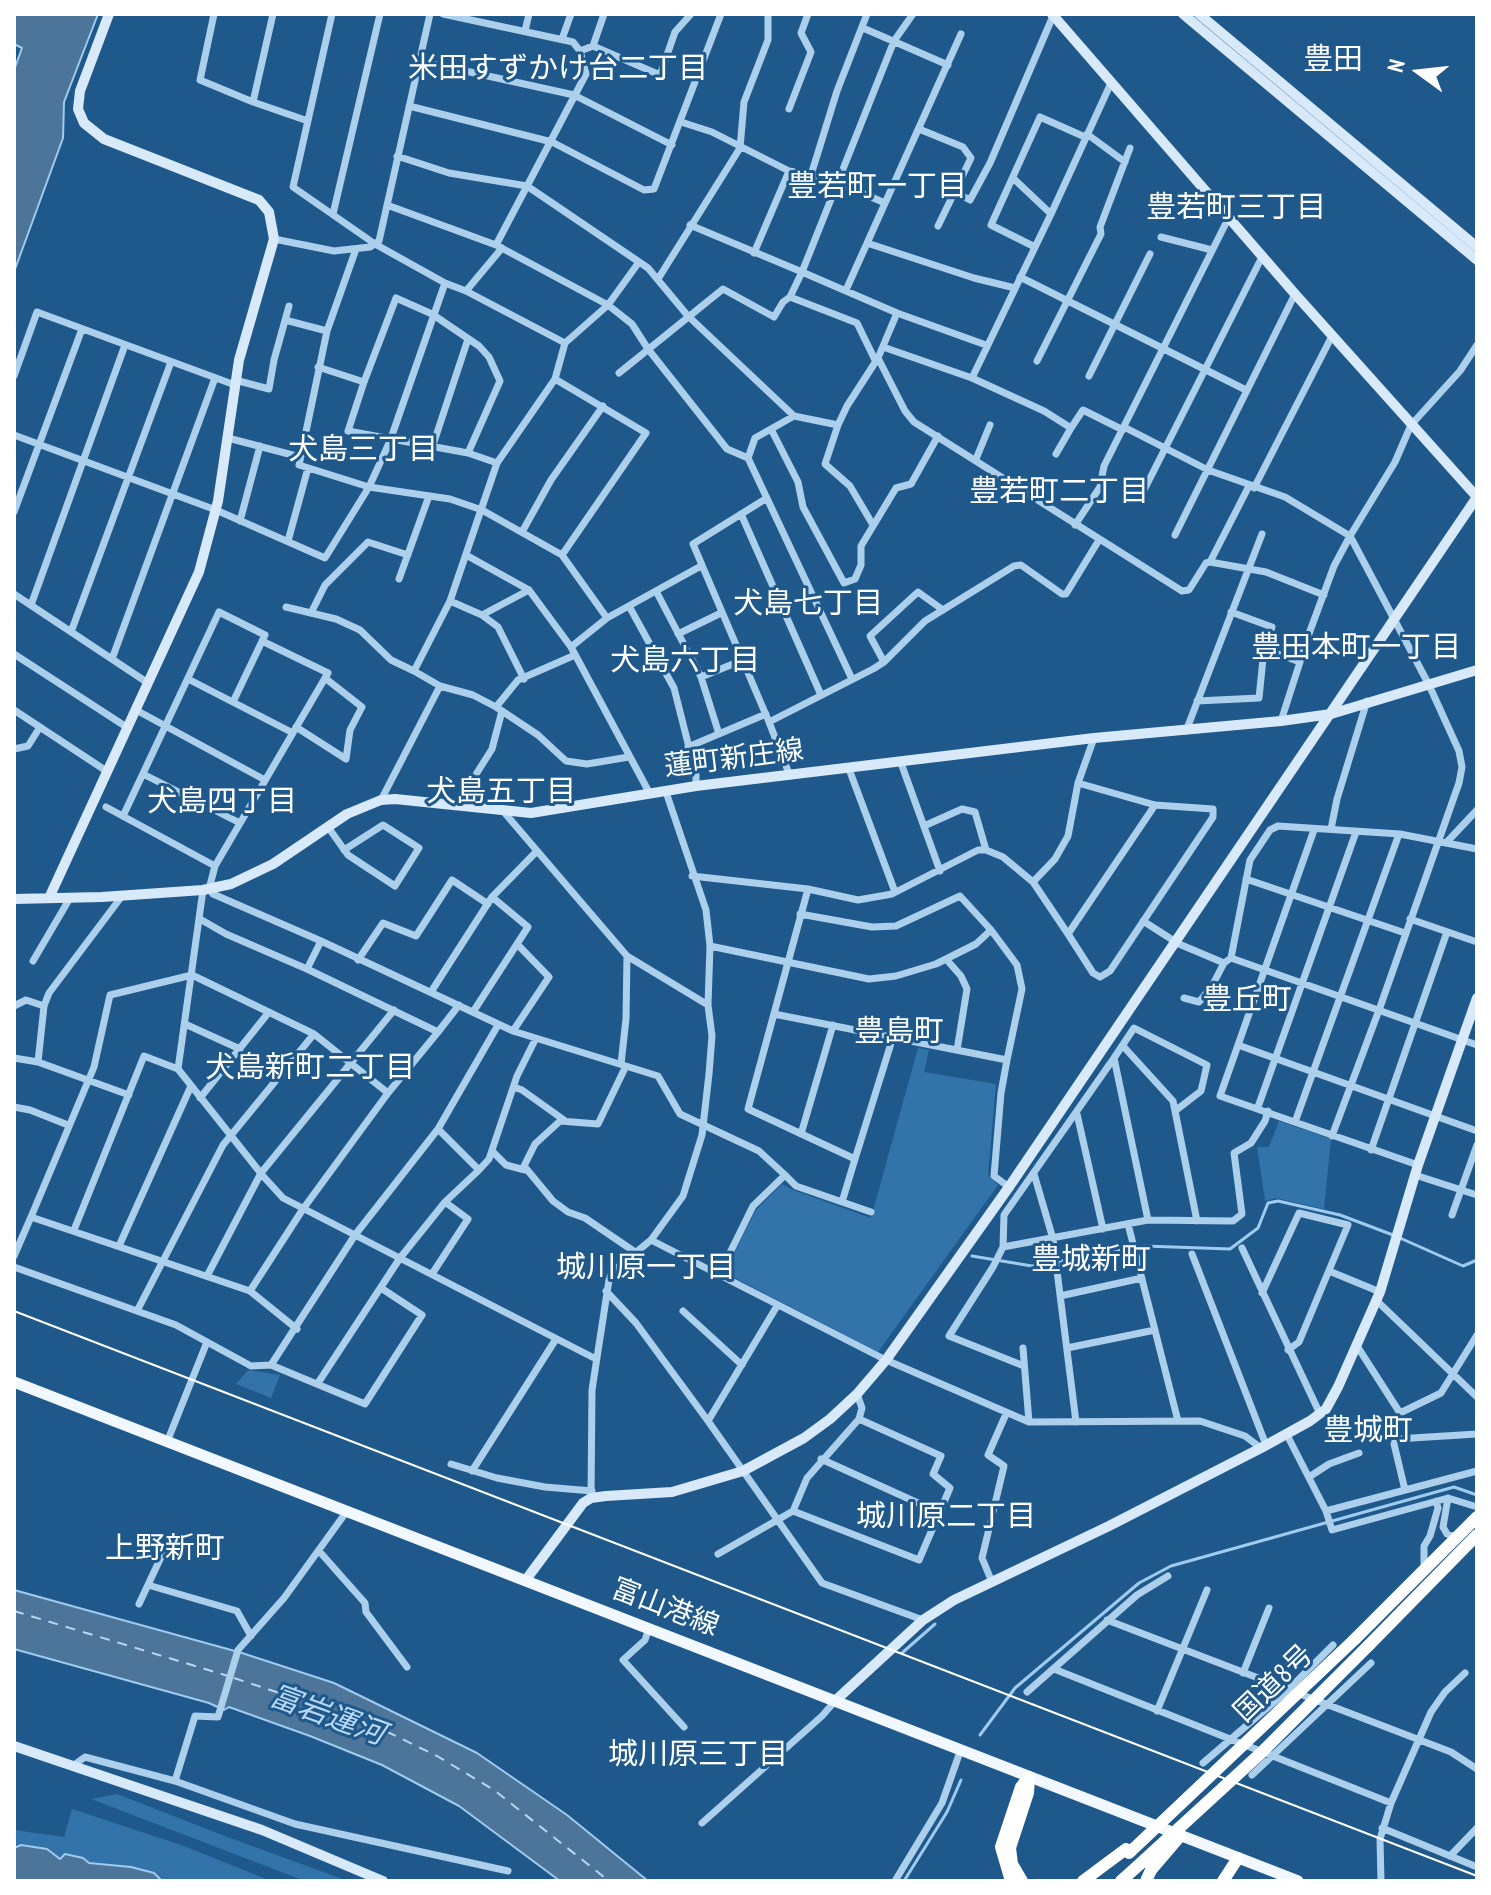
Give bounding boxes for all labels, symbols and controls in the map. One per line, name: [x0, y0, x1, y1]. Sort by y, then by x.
north arrow: [1379, 32, 1459, 112]
district label: 豊田: [1303, 42, 1363, 78]
district label: 米田すずかけ台二丁目: [408, 51, 708, 87]
text: N: [1381, 56, 1411, 75]
district label: 豊若町一丁目: [787, 169, 967, 205]
district label: 豊若町三丁目: [1146, 190, 1326, 226]
district label: 犬島三丁目: [288, 432, 438, 468]
district label: 豊若町二丁目: [969, 474, 1149, 510]
district label: 犬島七丁目: [733, 586, 883, 622]
district label: 豊田本町一丁目: [1251, 630, 1461, 666]
district label: 犬島六丁目: [610, 643, 760, 679]
street label: 蓮町新庄線: [662, 734, 806, 784]
district label: 犬島五丁目: [426, 774, 576, 810]
district label: 犬島四丁目: [147, 784, 297, 820]
district label: 豊丘町: [1202, 982, 1292, 1018]
district label: 豊島町: [854, 1014, 944, 1050]
district label: 犬島新町二丁目: [205, 1050, 415, 1086]
district label: 豊城新町: [1031, 1242, 1151, 1278]
district label: 城川原一丁目: [556, 1250, 736, 1286]
district label: 豊城町: [1323, 1413, 1413, 1449]
district label: 城川原二丁目: [856, 1499, 1036, 1535]
district label: 上野新町: [105, 1531, 225, 1567]
street label: 富山港線: [607, 1572, 723, 1644]
street label: 国道8号: [1228, 1638, 1320, 1730]
water label: 富岩運河: [264, 1679, 390, 1753]
district label: 城川原三丁目: [608, 1737, 788, 1773]

